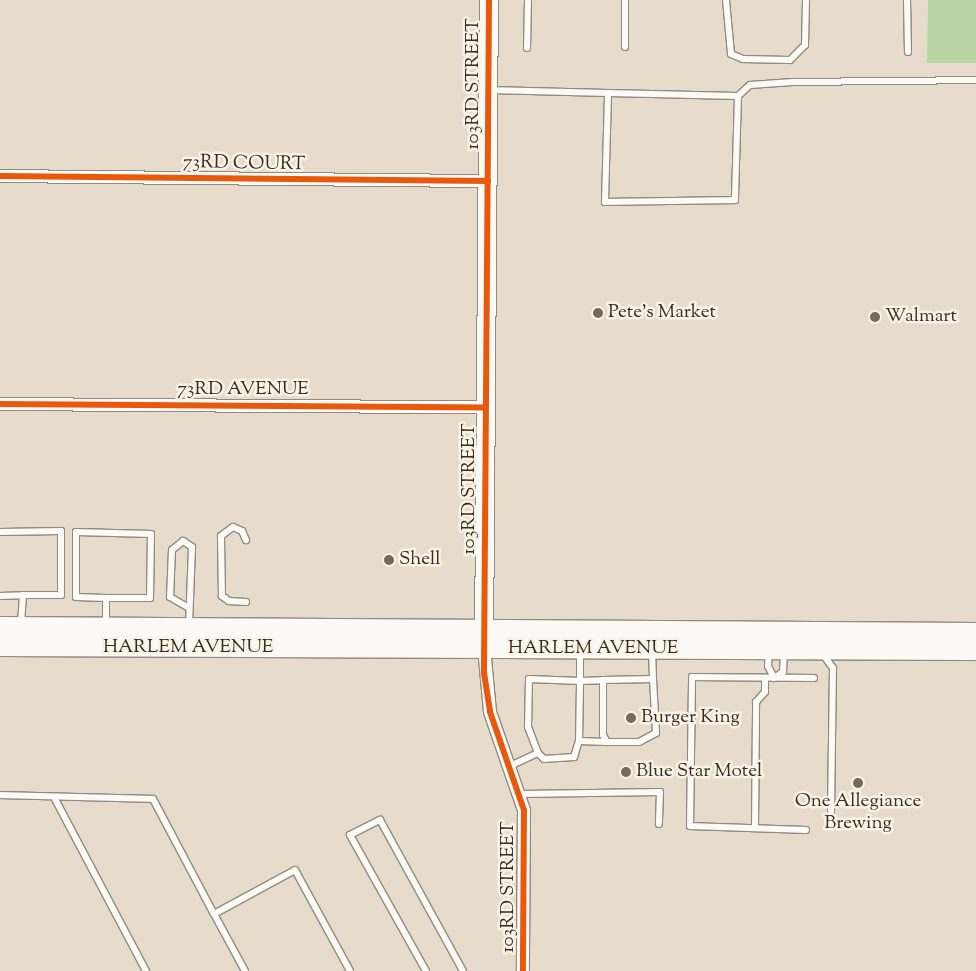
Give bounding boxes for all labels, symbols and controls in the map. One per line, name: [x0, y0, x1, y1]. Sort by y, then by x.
street label: 103RD STREET: [463, 18, 485, 150]
street label: 73RD COURT: [183, 152, 305, 176]
place label: Pete's Market: [608, 302, 716, 324]
place label: Walmart: [885, 306, 957, 328]
marker: Pete's Market: [592, 307, 604, 319]
marker: Walmart: [869, 311, 881, 323]
street label: 73RD AVENUE: [177, 379, 309, 401]
street label: 103RD STREET: [459, 423, 481, 555]
place label: Shell: [399, 549, 441, 571]
marker: Shell: [383, 554, 395, 566]
street label: HARLEM AVENUE: [103, 637, 273, 659]
street label: HARLEM AVENUE: [508, 638, 678, 660]
place label: Burger King: [641, 707, 740, 729]
marker: Burger King: [625, 712, 637, 724]
place label: Blue Star Motel: [636, 761, 762, 783]
marker: Blue Star Motel: [620, 766, 632, 778]
marker: One Allegiance Brewing: [852, 777, 864, 789]
place label: One Allegiance Brewing: [795, 791, 921, 835]
street label: 103RD STREET: [498, 821, 520, 953]

